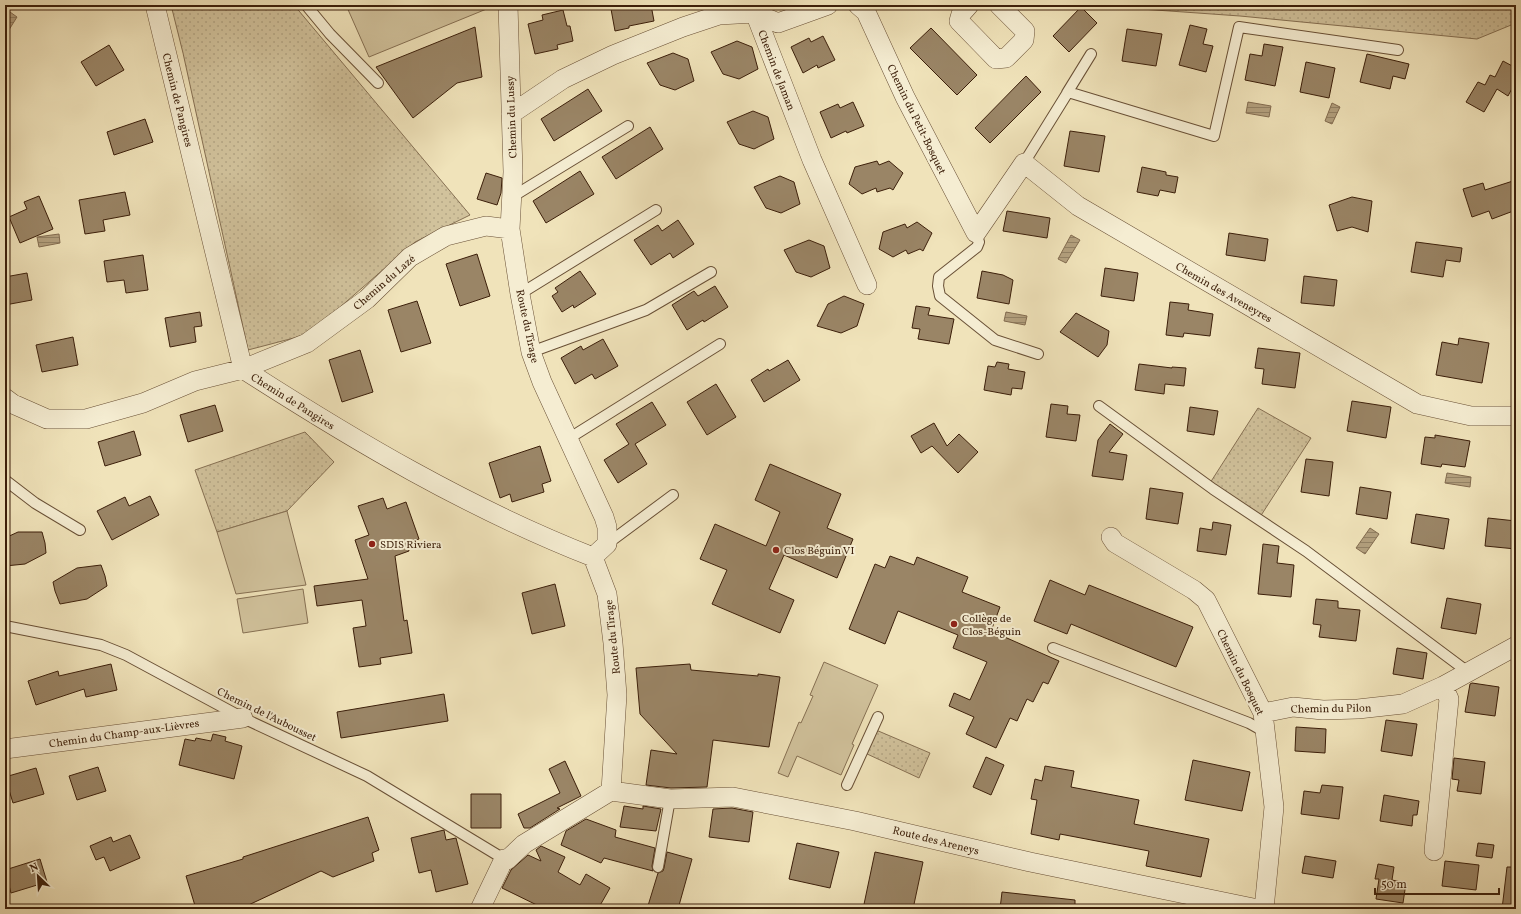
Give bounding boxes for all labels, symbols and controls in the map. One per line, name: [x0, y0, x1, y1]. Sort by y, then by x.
street label: Chemin de Jaman: [753, 28, 798, 113]
street label: Chemin de Pangires: [158, 52, 196, 149]
street label: Chemin du Petit-Bosquet: [882, 62, 949, 177]
street label: Chemin du Lussy: [504, 75, 521, 159]
street label: Chemin du Lazé: [351, 252, 419, 314]
street label: Chemin des Aveneyres: [1172, 259, 1275, 327]
street label: Route du Tirage: [511, 288, 542, 365]
street label: Chemin de Pangires: [247, 370, 337, 434]
place label: SDIS Riviera: [380, 538, 442, 553]
marker: SDIS Riviera: [367, 539, 377, 549]
place label: Clos Béguin VI: [784, 544, 854, 559]
marker: Clos Béguin VI: [771, 545, 781, 555]
street label: Route du Tirage: [602, 599, 625, 675]
place label: Collège de Clos-Béguin: [962, 612, 1022, 640]
marker: Collège de Clos-Béguin: [949, 619, 959, 629]
street label: Chemin du Bosquet: [1212, 627, 1267, 718]
street label: Chemin de l'Aubousset: [214, 685, 319, 746]
street label: Chemin du Pilon: [1291, 701, 1372, 718]
street label: Chemin du Champ-aux-Lièvres: [48, 716, 201, 752]
street label: Route des Areneys: [891, 823, 981, 860]
north arrow: [18, 856, 58, 896]
text: N: [28, 860, 41, 877]
scale bar: [1375, 870, 1499, 896]
text: 50 m: [1381, 877, 1407, 893]

